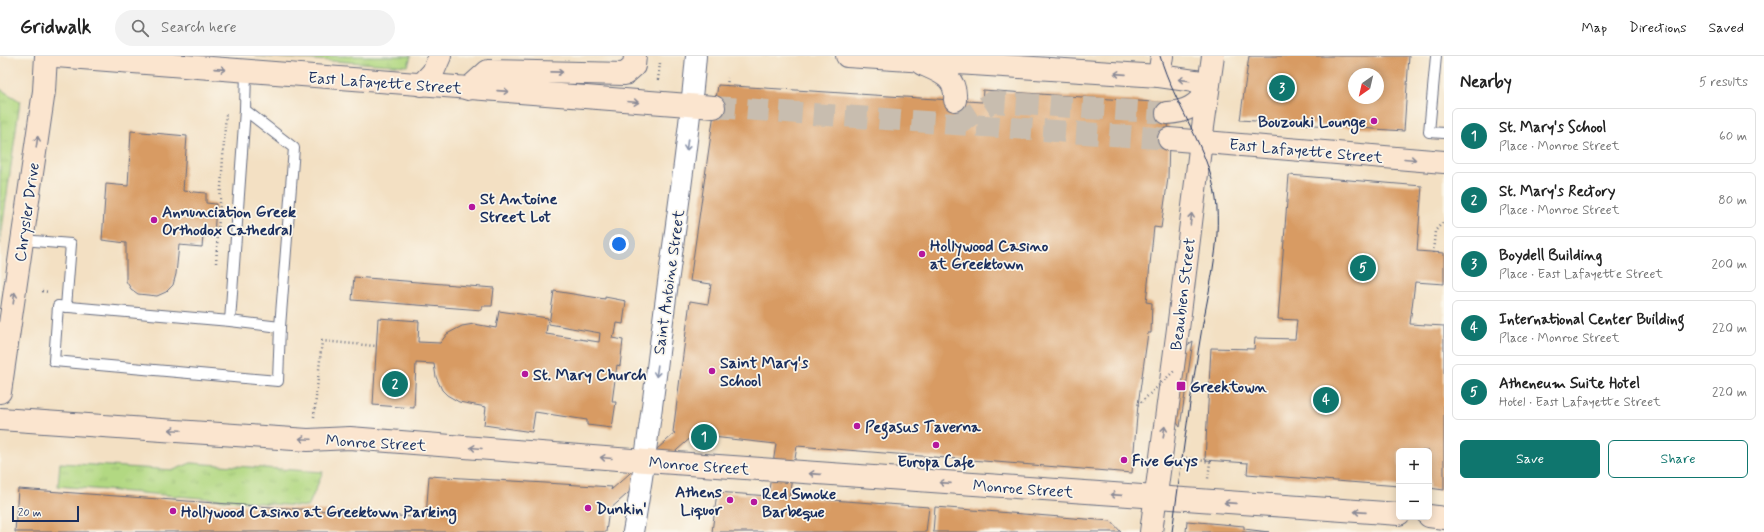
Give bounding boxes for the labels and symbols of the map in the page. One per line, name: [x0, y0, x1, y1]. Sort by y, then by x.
one-way arrow: [213, 66, 226, 73]
street label: East Lafayette Street: [307, 68, 463, 99]
one-way arrow: [550, 68, 563, 76]
north arrow: [1348, 68, 1384, 104]
one-way arrow: [1114, 71, 1127, 78]
pin: 3: [1269, 73, 1295, 103]
one-way arrow: [1178, 76, 1191, 83]
one-way arrow: [496, 88, 509, 95]
one-way arrow: [626, 98, 639, 105]
place label: Bouzouki Lounge: [1258, 112, 1366, 135]
marker: Bouzouki Lounge: [1369, 116, 1379, 126]
street label: East Lafayette Street: [1228, 134, 1384, 169]
one-way arrow: [33, 136, 41, 149]
one-way arrow: [683, 138, 690, 151]
one-way arrow: [1403, 155, 1416, 163]
street label: Chrysler Drive: [10, 161, 45, 263]
place label: St Antoine Street Lot: [480, 189, 558, 228]
place label: Annunciation Greek Orthodox Cathedral: [162, 202, 296, 241]
marker: St Antoine Street Lot: [467, 202, 477, 212]
street label: Saint Antoine Street: [649, 208, 690, 356]
one-way arrow: [1187, 213, 1195, 226]
marker: Annunciation Greek Orthodox Cathedral: [149, 215, 159, 225]
your location: [609, 234, 629, 254]
place label: Hollywood Casino at Greektown: [930, 236, 1049, 275]
street label: Beaubien Street: [1166, 236, 1201, 352]
marker: Hollywood Casino at Greektown: [917, 249, 927, 259]
pin: 5: [1350, 253, 1376, 283]
one-way arrow: [10, 292, 18, 305]
place label: Saint Mary's School: [720, 353, 809, 392]
one-way arrow: [653, 364, 661, 377]
place label: St. Mary Church: [533, 365, 647, 386]
marker: Saint Mary's School: [707, 366, 717, 376]
pin: 2: [382, 369, 408, 399]
marker: St. Mary Church: [520, 369, 530, 379]
place label: Greektown: [1190, 377, 1267, 398]
marker: Greektown: [1175, 380, 1187, 392]
pin: 4: [1313, 385, 1339, 415]
place label: Pegasus Taverna: [865, 417, 981, 440]
marker: Pegasus Taverna: [852, 421, 862, 431]
pin: 1: [691, 422, 717, 452]
one-way arrow: [1160, 425, 1168, 438]
one-way arrow: [169, 427, 182, 434]
street label: Monroe Street: [325, 430, 427, 457]
one-way arrow: [299, 436, 312, 443]
marker: Europa Cafe: [931, 440, 941, 450]
one-way arrow: [470, 445, 483, 452]
place label: Five Guys: [1132, 451, 1198, 472]
place label: Europa Cafe: [897, 452, 975, 473]
street label: Monroe Street: [648, 453, 750, 481]
one-way arrow: [600, 455, 613, 462]
marker: Five Guys: [1119, 455, 1129, 465]
one-way arrow: [809, 470, 822, 477]
street label: Monroe Street: [972, 476, 1074, 504]
one-way arrow: [939, 479, 952, 486]
place label: Athens Liquor: [675, 482, 723, 521]
place label: Red Smoke Barbeque: [762, 484, 836, 523]
one-way arrow: [1110, 492, 1123, 499]
marker: Athens Liquor: [725, 495, 735, 505]
marker: Red Smoke Barbeque: [749, 497, 759, 507]
place label: Dunkin': [596, 499, 647, 520]
one-way arrow: [1224, 499, 1237, 506]
place label: Hollywood Casino at Greektown Parking: [181, 502, 457, 525]
marker: Dunkin': [583, 503, 593, 513]
scale bar: [12, 504, 79, 523]
marker: Hollywood Casino at Greektown Parking: [168, 506, 178, 516]
one-way arrow: [1354, 508, 1367, 515]

